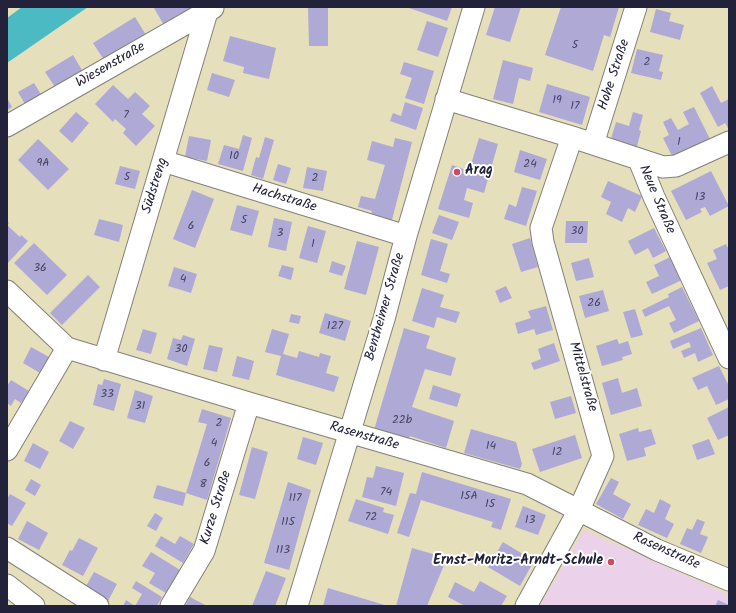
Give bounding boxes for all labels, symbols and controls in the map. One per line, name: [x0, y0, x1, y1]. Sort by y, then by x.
street label: Hohe Straße: [596, 37, 634, 113]
street label: Wiesenstraße: [73, 39, 149, 93]
house number: 5: [572, 39, 578, 53]
house number: 2: [644, 56, 650, 70]
house number: 19: [552, 94, 562, 108]
house number: 17: [570, 100, 580, 114]
house number: 7: [123, 109, 129, 123]
house number: 1: [677, 136, 681, 150]
house number: 10: [229, 150, 239, 164]
street label: Südstreng: [140, 156, 172, 216]
house number: 9A: [36, 157, 50, 171]
house number: 24: [523, 158, 537, 172]
street label: Neue Straße: [634, 163, 678, 237]
place label: Arag: [465, 164, 493, 180]
marker: Arag: [452, 167, 462, 177]
house number: 5: [124, 171, 130, 185]
house number: 2: [312, 172, 318, 186]
street label: Hachstraße: [250, 181, 318, 217]
house number: 13: [695, 191, 705, 205]
house number: 5: [241, 214, 247, 228]
house number: 6: [188, 220, 194, 234]
house number: 30: [571, 225, 583, 239]
house number: 3: [277, 227, 283, 241]
house number: 1: [311, 238, 315, 252]
street label: Bentheimer Straße: [363, 251, 409, 363]
house number: 36: [33, 262, 47, 276]
house number: 4: [180, 273, 186, 287]
house number: 26: [587, 297, 601, 311]
house number: 127: [327, 320, 343, 334]
street label: Mittelstraße: [564, 340, 600, 414]
house number: 30: [175, 343, 187, 357]
house number: 33: [100, 388, 114, 402]
house number: 31: [135, 400, 145, 414]
house number: 22b: [392, 414, 412, 428]
house number: 2: [216, 417, 222, 431]
street label: Rasenstraße: [327, 419, 401, 455]
house number: 4: [211, 437, 217, 451]
house number: 14: [486, 440, 496, 454]
house number: 12: [552, 446, 562, 460]
house number: 6: [204, 457, 210, 471]
street label: Kurze Straße: [198, 469, 236, 547]
house number: 8: [199, 478, 207, 492]
house number: 74: [380, 486, 392, 500]
house number: 15A: [460, 490, 478, 504]
house number: 117: [288, 492, 302, 506]
house number: 15: [485, 498, 495, 512]
house number: 72: [365, 511, 377, 525]
house number: 13: [525, 514, 535, 528]
house number: 115: [281, 516, 295, 530]
street label: Rasenstraße: [630, 530, 702, 574]
house number: 113: [276, 544, 290, 558]
place label: Ernst-Moritz-Arndt-Schule: [433, 554, 603, 570]
marker: Ernst-Moritz-Arndt-Schule: [606, 557, 616, 567]

